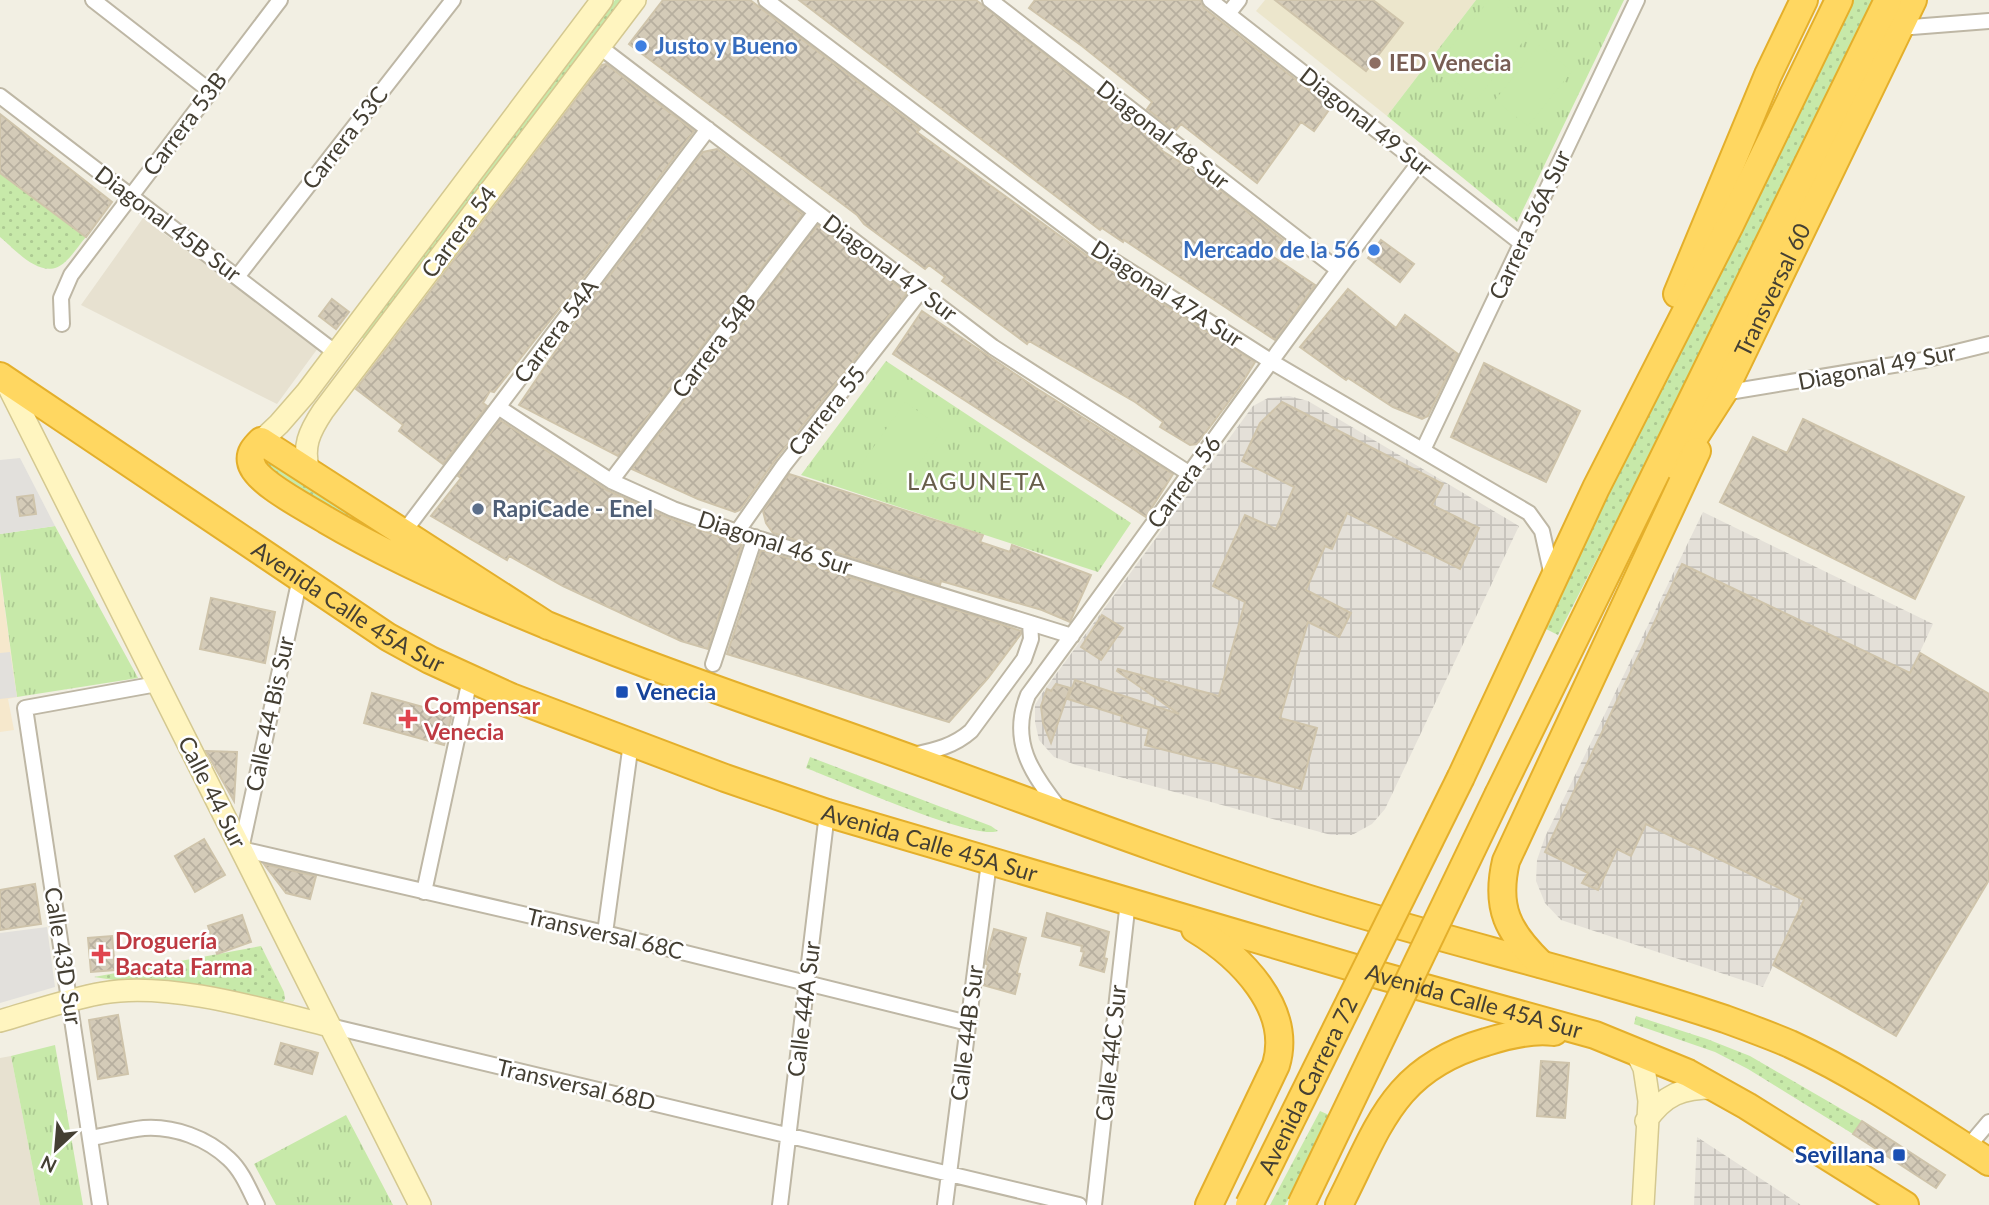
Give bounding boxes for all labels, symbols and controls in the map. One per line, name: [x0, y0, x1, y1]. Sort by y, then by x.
place label: Justo y Bueno: [655, 31, 798, 59]
marker: Justo y Bueno: [633, 38, 649, 54]
place label: IED Venecia: [1389, 48, 1512, 76]
marker: IED Venecia: [1367, 55, 1383, 71]
street label: Diagonal 49 Sur: [1295, 61, 1439, 182]
street label: Carrera 53B: [136, 66, 232, 181]
street label: Diagonal 48 Sur: [1092, 74, 1236, 195]
street label: Carrera 53C: [295, 80, 393, 194]
street label: Carrera 56A Sur: [1482, 145, 1576, 304]
street label: Diagonal 45B Sur: [90, 159, 248, 288]
street label: Carrera 54: [415, 180, 502, 283]
street label: Diagonal 47 Sur: [818, 208, 964, 327]
street label: Transversal 60: [1728, 219, 1816, 361]
street label: Diagonal 47A Sur: [1086, 234, 1249, 353]
place label: Mercado de la 56: [1183, 235, 1360, 263]
marker: Mercado de la 56: [1366, 242, 1382, 258]
street label: Carrera 54A: [507, 273, 604, 388]
street label: Carrera 54B: [665, 288, 761, 403]
street label: Diagonal 49 Sur: [1795, 337, 1959, 395]
street label: Carrera 55: [782, 360, 871, 461]
street label: Carrera 56: [1140, 430, 1226, 533]
district label: LAGUNETA: [907, 466, 1047, 495]
place label: RapiCade - Enel: [492, 494, 653, 522]
marker: RapiCade - Enel: [470, 501, 486, 517]
street label: Diagonal 46 Sur: [695, 504, 857, 580]
street label: Avenida Calle 45A Sur: [247, 534, 450, 678]
street label: Calle 44 Bis Sur: [239, 633, 299, 794]
place label: Venecia: [635, 677, 716, 705]
marker: Venecia: [614, 684, 630, 700]
place label: Compensar Venecia: [423, 691, 541, 745]
marker: Compensar Venecia: [398, 709, 418, 729]
street label: Calle 44 Sur: [173, 731, 253, 853]
street label: Avenida Calle 45A Sur: [819, 797, 1042, 887]
street label: Calle 43D Sur: [39, 885, 89, 1027]
street label: Transversal 68C: [524, 901, 686, 965]
place label: Droguería Bacata Farma: [115, 926, 253, 980]
street label: Calle 44A Sur: [781, 939, 825, 1078]
marker: Droguería Bacata Farma: [93, 946, 109, 962]
street label: Avenida Calle 45A Sur: [1363, 957, 1586, 1044]
street label: Calle 44B Sur: [944, 963, 988, 1102]
street label: Calle 44C Sur: [1089, 983, 1131, 1123]
street label: Avenida Carrera 72: [1251, 992, 1363, 1179]
street label: Transversal 68D: [494, 1052, 658, 1116]
north arrow: [21, 1114, 91, 1184]
place label: Sevillana: [1795, 1140, 1885, 1168]
marker: Sevillana: [1891, 1147, 1907, 1163]
text: N: [37, 1151, 60, 1178]

